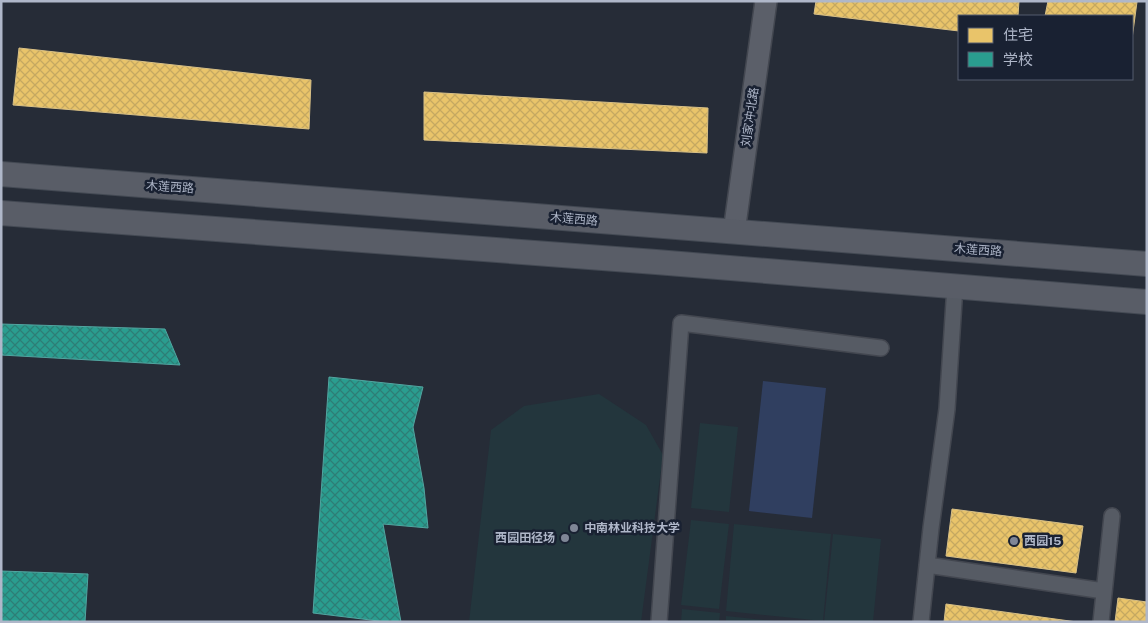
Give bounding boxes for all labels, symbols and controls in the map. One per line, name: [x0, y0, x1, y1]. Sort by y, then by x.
legend: [958, 15, 1133, 80]
text: 住宅: [1003, 26, 1033, 43]
text: 学校: [1003, 51, 1033, 68]
street label: 刘家冲北路: [739, 86, 761, 148]
street label: 木莲西路: [146, 178, 194, 196]
street label: 木莲西路: [549, 210, 599, 228]
street label: 木莲西路: [954, 241, 1002, 259]
place label: 中南林业科技大学: [584, 521, 680, 535]
marker: 中南林业科技大学: [568, 522, 580, 534]
place label: 西园田径场: [495, 531, 555, 545]
marker: 西园田径场: [559, 532, 571, 544]
place label: 西园15: [1024, 534, 1061, 548]
marker: 西园15: [1008, 535, 1020, 547]

